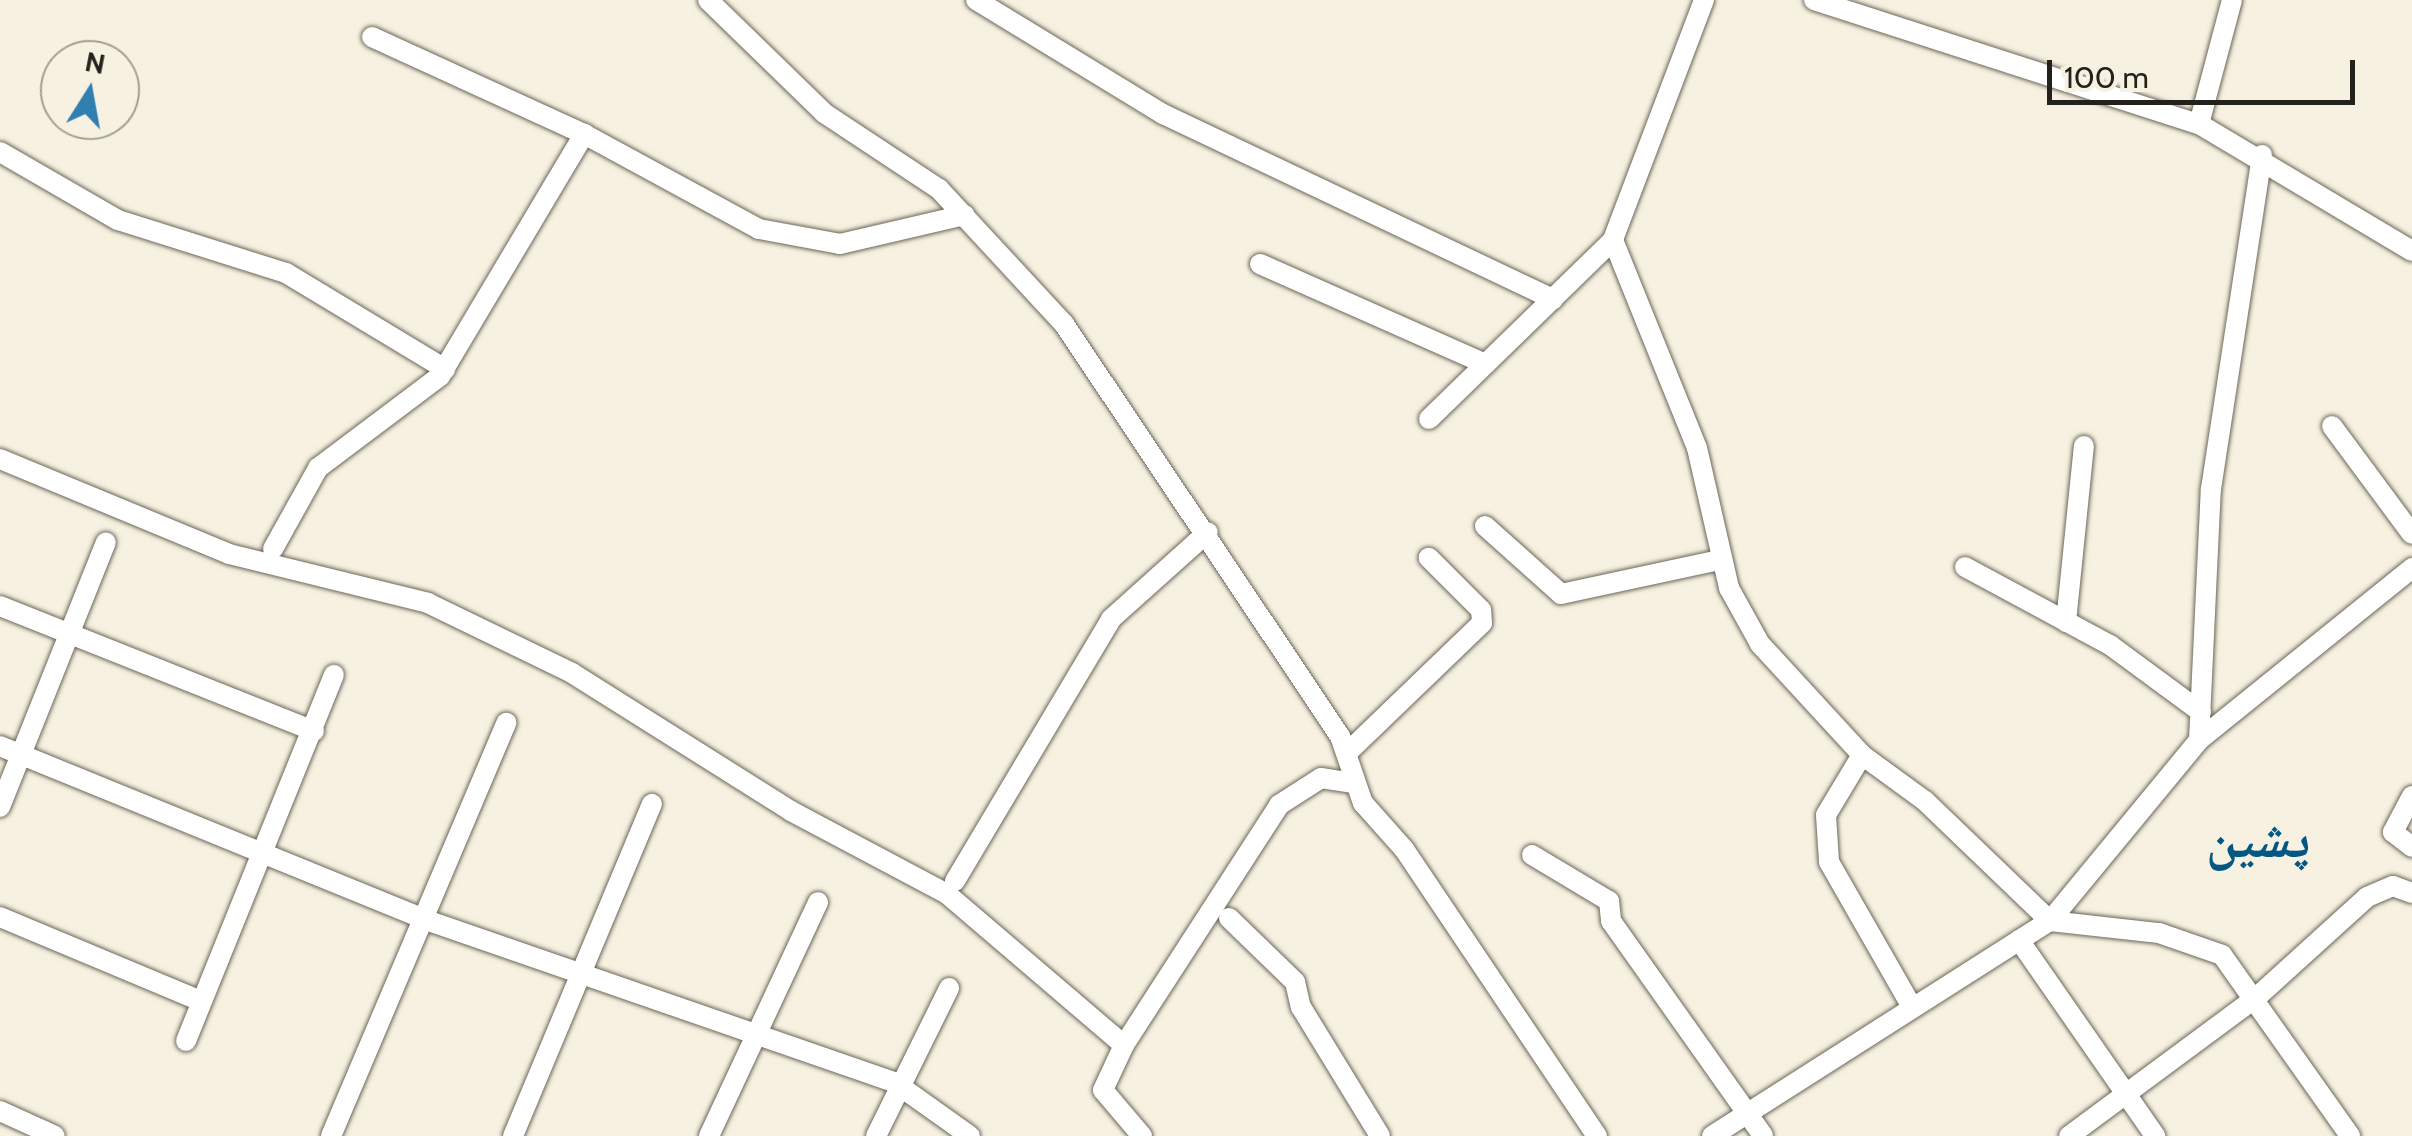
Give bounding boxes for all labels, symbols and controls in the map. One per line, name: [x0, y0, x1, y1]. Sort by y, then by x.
north arrow: [40, 40, 140, 140]
scale bar: [2052, 40, 2360, 102]
text: N: [82, 44, 108, 81]
text: 100 m: [2064, 59, 2149, 96]
district label: پشین: [2206, 808, 2310, 870]

